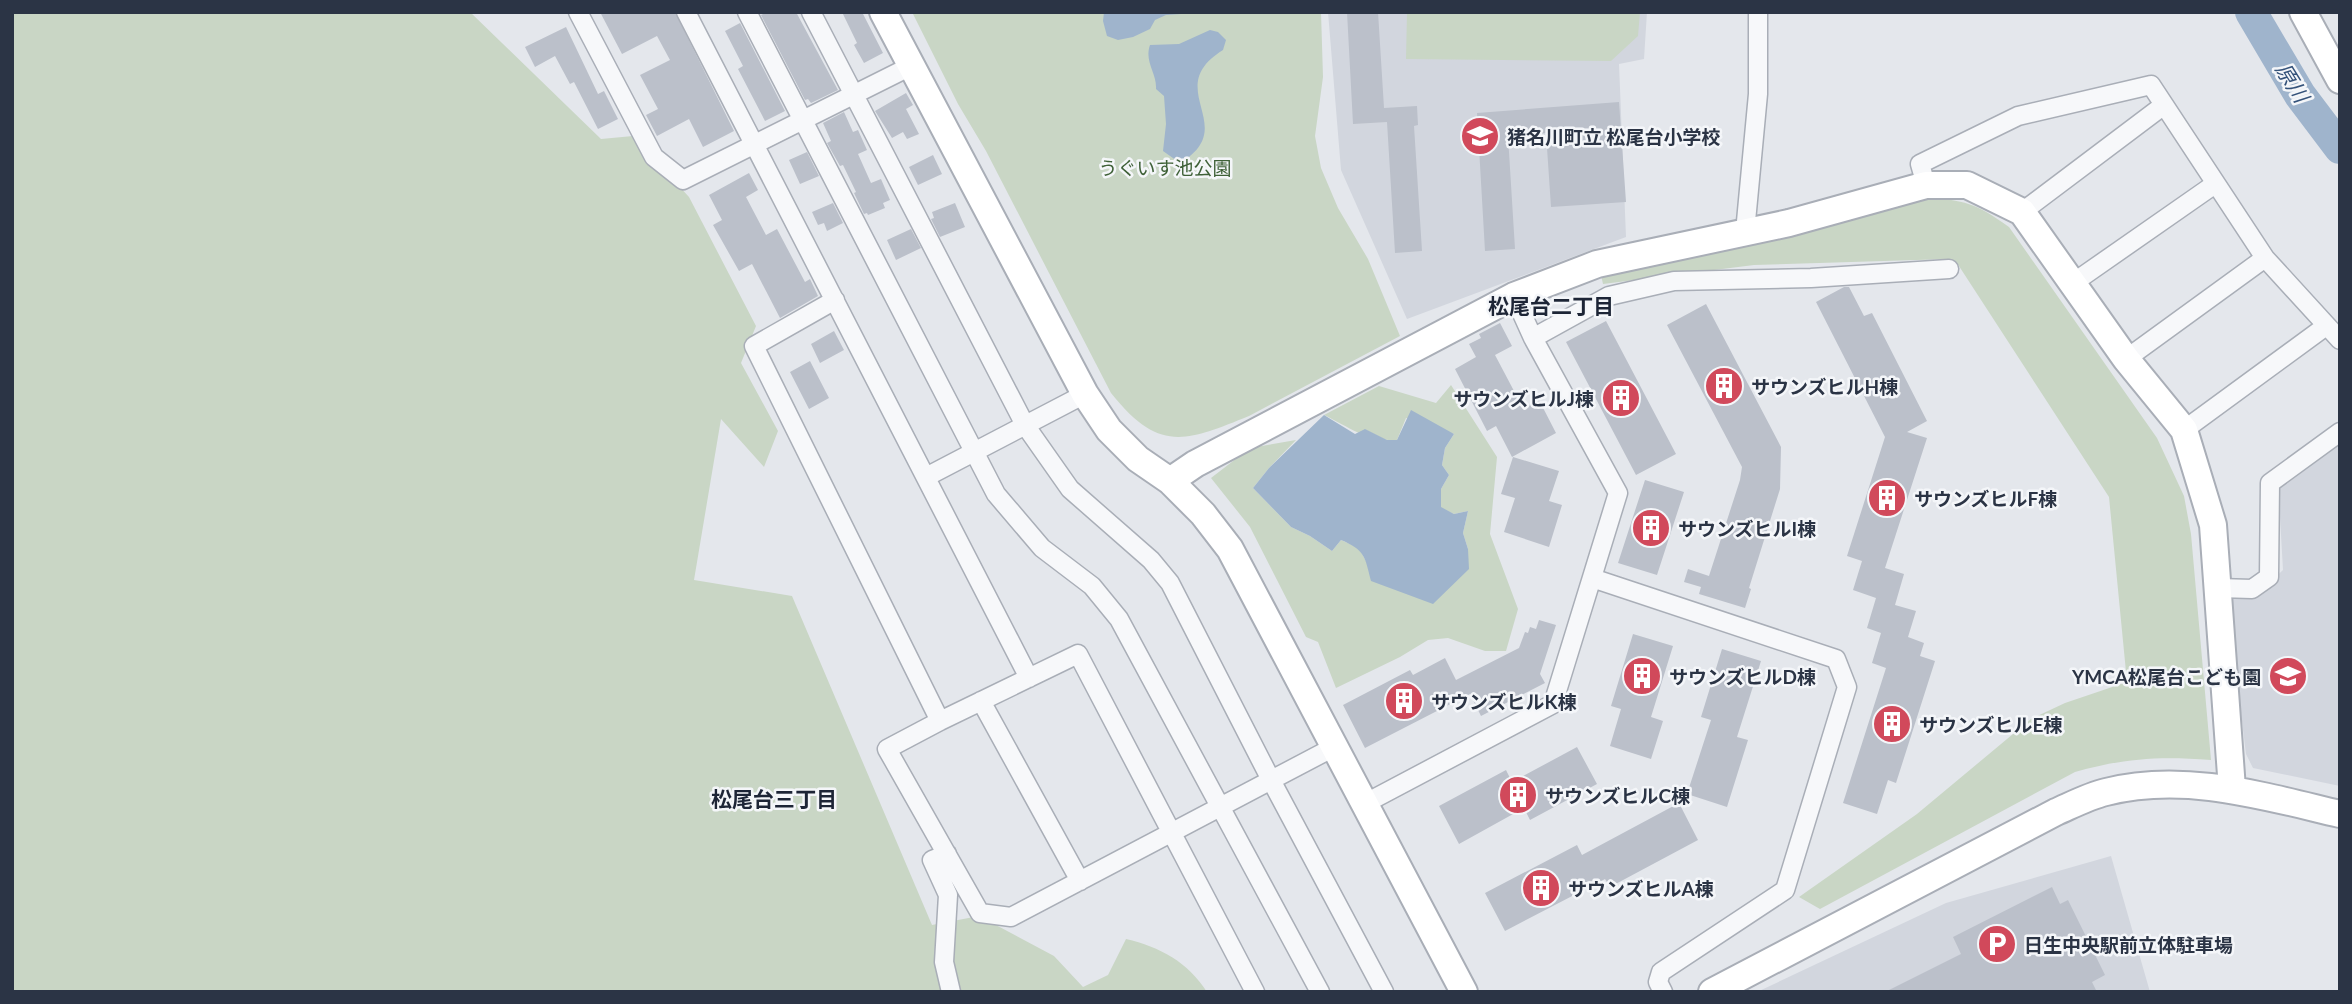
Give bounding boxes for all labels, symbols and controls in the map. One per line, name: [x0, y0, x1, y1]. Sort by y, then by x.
water label: 原川: [2271, 58, 2316, 108]
school or university icon: 猪名川町立 松尾台小学校: [1459, 115, 1501, 157]
place label: 猪名川町立 松尾台小学校: [1507, 125, 1721, 148]
park label: うぐいす池公園: [1098, 156, 1232, 179]
district label: 松尾台二丁目: [1488, 293, 1614, 318]
building icon: サウンズヒルH棟: [1703, 365, 1745, 407]
place label: サウンズヒルH棟: [1751, 375, 1898, 398]
building icon: サウンズヒルJ棟: [1600, 377, 1642, 419]
place label: サウンズヒルJ棟: [1453, 387, 1594, 410]
building icon: サウンズヒルF棟: [1866, 477, 1908, 519]
place label: サウンズヒルF棟: [1914, 487, 2057, 510]
building icon: サウンズヒルI棟: [1630, 507, 1672, 549]
place label: サウンズヒルI棟: [1678, 517, 1816, 540]
building icon: サウンズヒルD棟: [1621, 655, 1663, 697]
school or university icon: YMCA松尾台こども園: [2267, 655, 2309, 697]
place label: サウンズヒルD棟: [1669, 665, 1816, 688]
place label: YMCA松尾台こども園: [2071, 665, 2261, 688]
building icon: サウンズヒルK棟: [1383, 680, 1425, 722]
place label: サウンズヒルK棟: [1431, 690, 1577, 713]
building icon: サウンズヒルE棟: [1871, 703, 1913, 745]
place label: サウンズヒルE棟: [1919, 713, 2063, 736]
building icon: サウンズヒルC棟: [1497, 774, 1539, 816]
place label: サウンズヒルC棟: [1545, 784, 1690, 807]
district label: 松尾台三丁目: [711, 786, 837, 811]
building icon: サウンズヒルA棟: [1520, 867, 1562, 909]
place label: サウンズヒルA棟: [1568, 877, 1714, 900]
parking icon: 日生中央駅前立体駐車場: [1976, 923, 2018, 965]
place label: 日生中央駅前立体駐車場: [2024, 933, 2233, 956]

